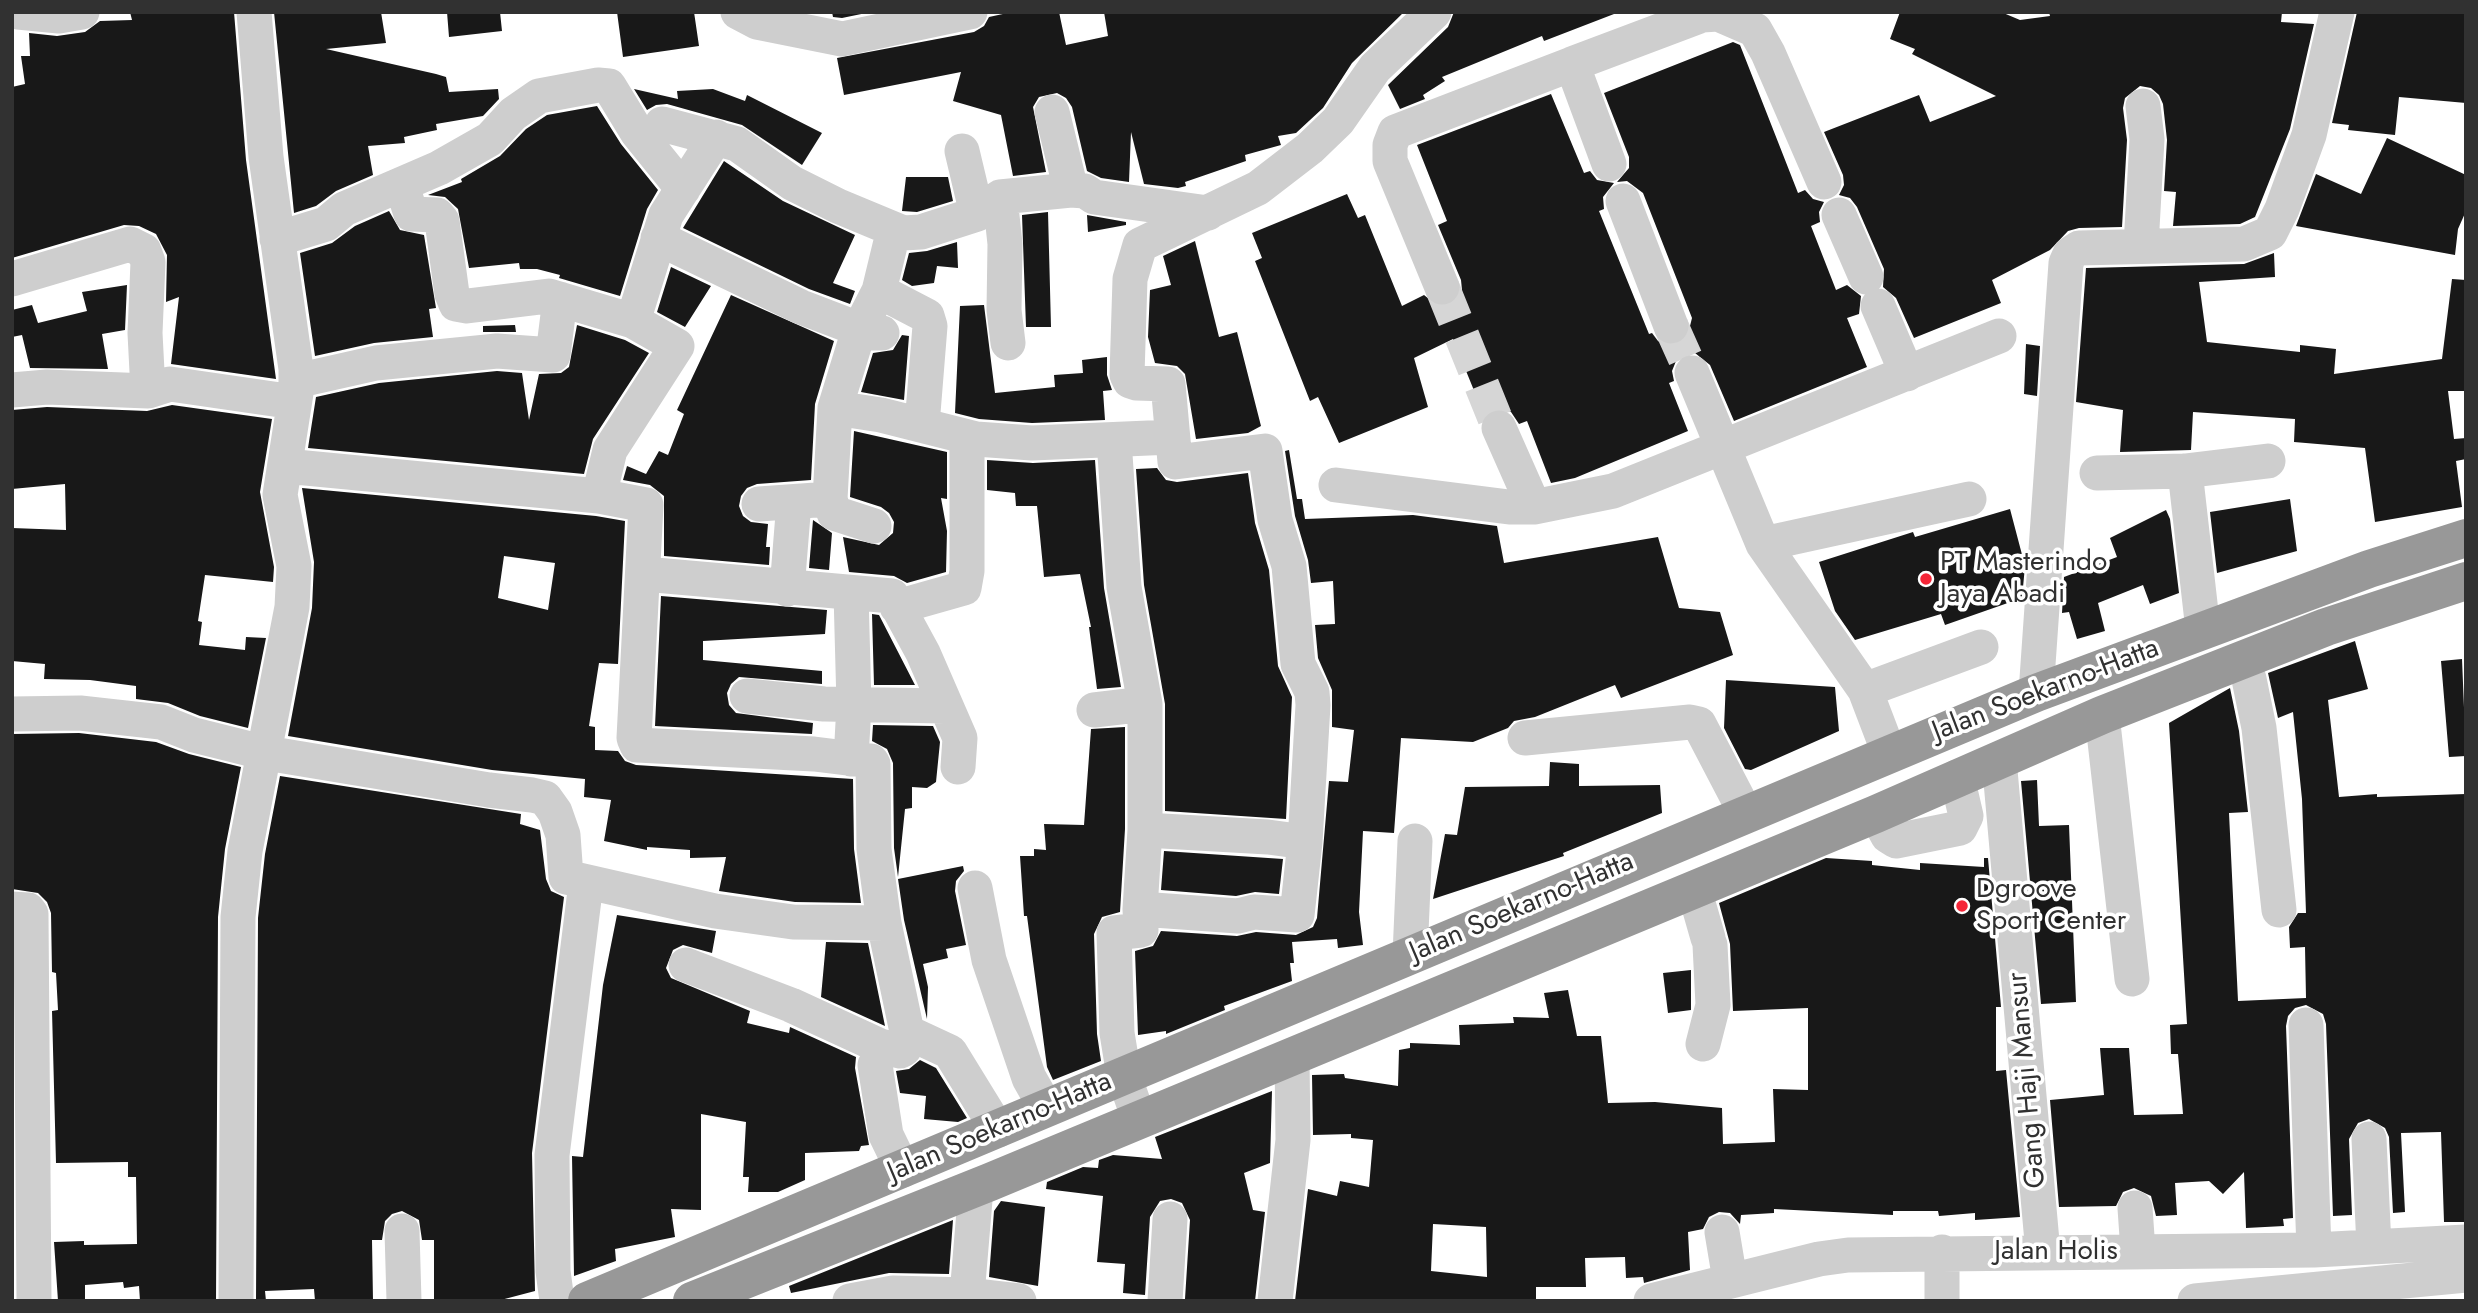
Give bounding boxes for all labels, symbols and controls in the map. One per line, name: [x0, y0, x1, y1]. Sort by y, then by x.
place label: PT Masterindo Jaya Abadi: [1940, 546, 2107, 612]
marker: PT Masterindo Jaya Abadi: [1918, 571, 1934, 587]
street label: Jalan Soekarno-Hatta: [1928, 632, 2164, 750]
street label: Jalan Soekarno-Hatta: [1405, 846, 1639, 970]
place label: Dgroove Sport Center: [1976, 873, 2126, 939]
marker: Dgroove Sport Center: [1954, 898, 1970, 914]
street label: Gang Haji Mansur: [2002, 971, 2054, 1189]
street label: Jalan Soekarno-Hatta: [883, 1066, 1117, 1190]
street label: Jalan Holis: [1994, 1235, 2118, 1269]

